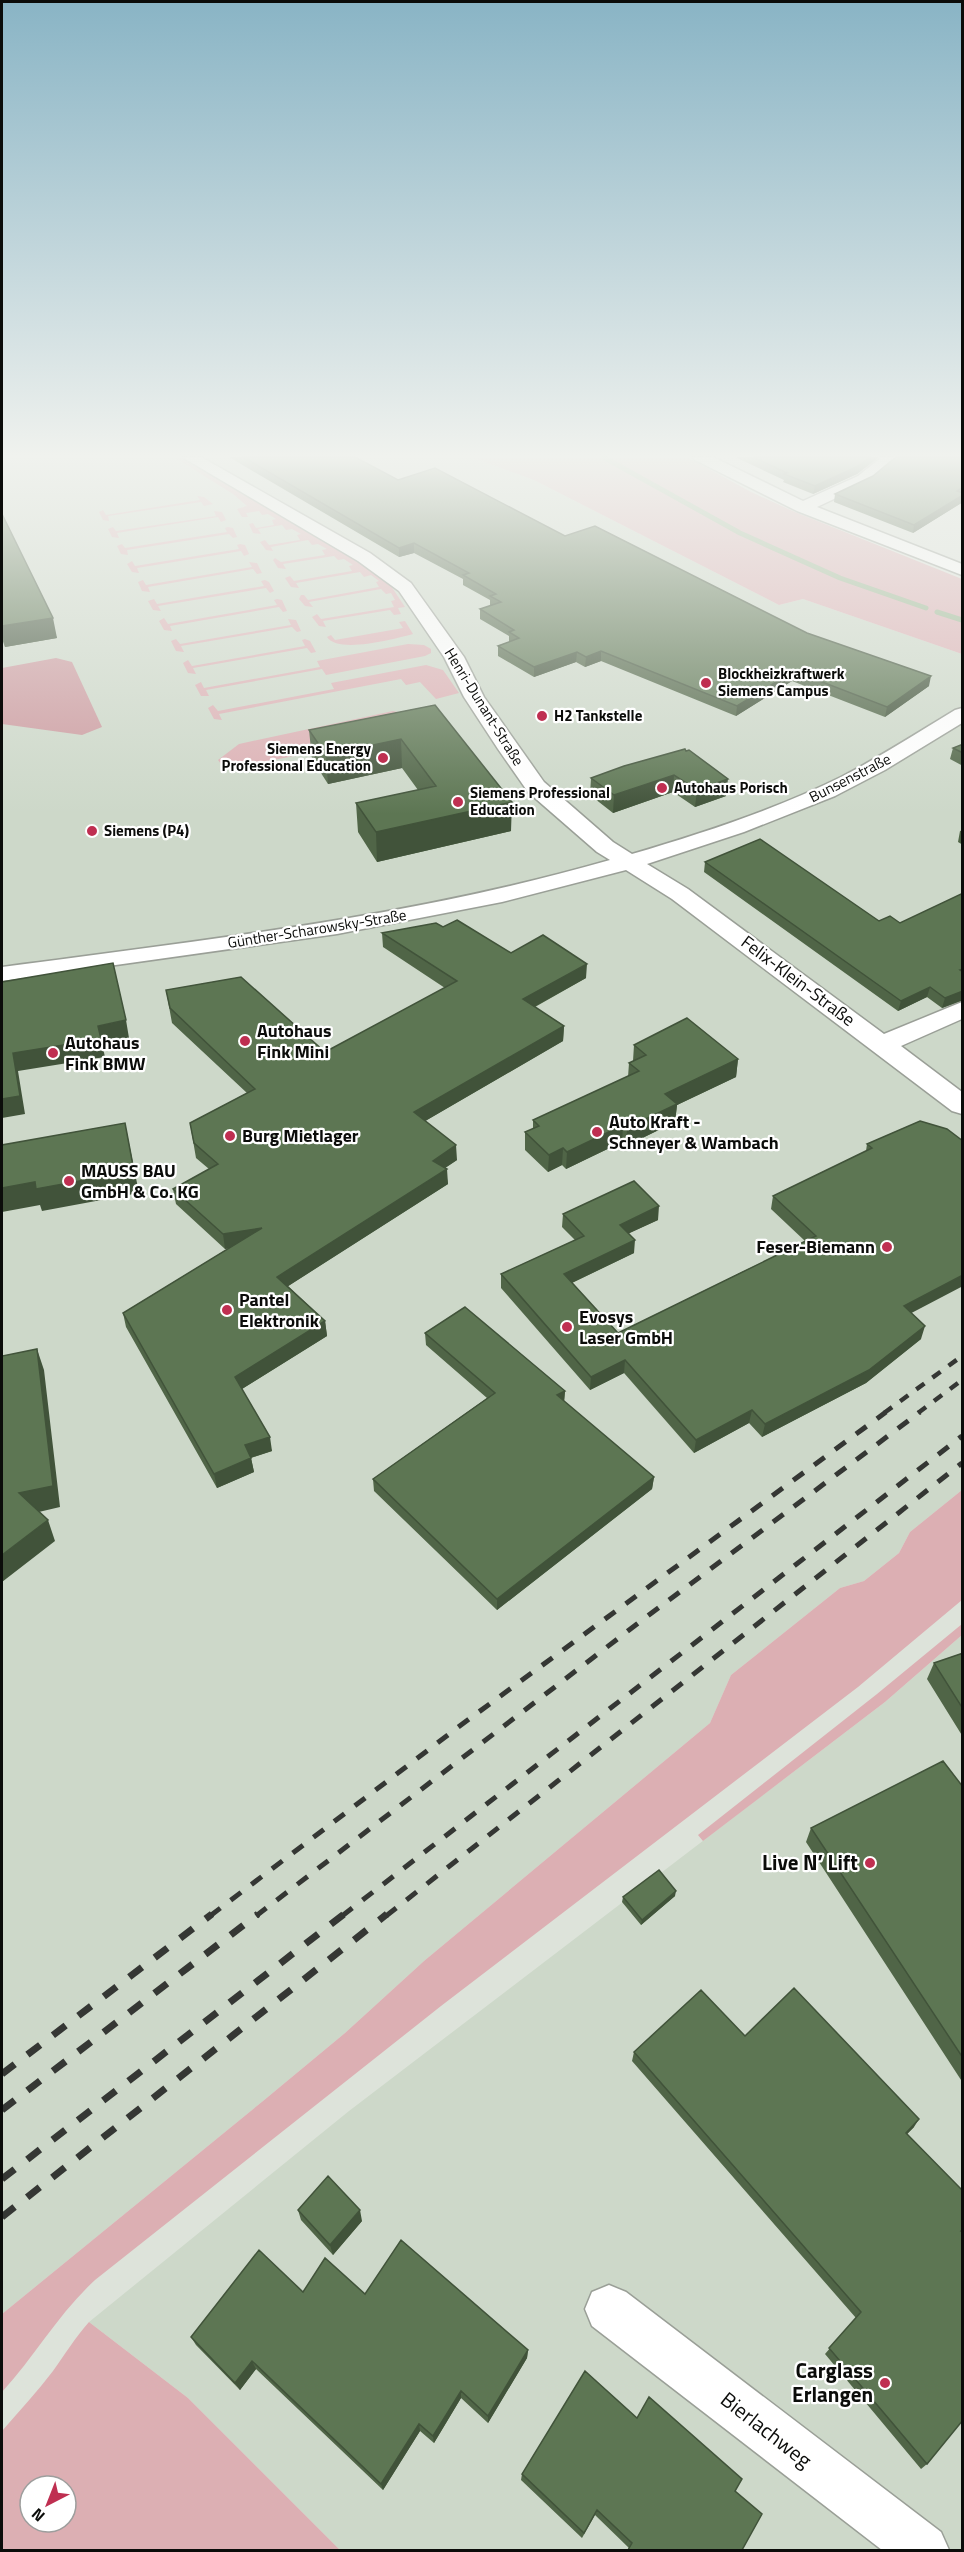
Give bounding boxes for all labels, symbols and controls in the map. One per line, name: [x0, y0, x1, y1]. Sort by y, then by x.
street label: Henri-Dunant-Straße: [439, 643, 530, 770]
place label: Blockheizkraftwerk Siemens Campus: [718, 662, 845, 702]
marker: Blockheizkraftwerk Siemens Campus: [699, 676, 713, 690]
place label: H2 Tankstelle: [554, 704, 643, 727]
marker: H2 Tankstelle: [535, 709, 549, 723]
place label: Siemens Energy Professional Education: [222, 737, 371, 777]
street label: Bunsenstraße: [805, 747, 895, 808]
marker: Siemens Energy Professional Education: [376, 751, 390, 765]
place label: Autohaus Porisch: [674, 776, 788, 799]
place label: Siemens Professional Education: [470, 781, 610, 821]
marker: Autohaus Porisch: [655, 781, 669, 795]
marker: Siemens Professional Education: [451, 795, 465, 809]
place label: Siemens (P4): [104, 819, 189, 842]
marker: Siemens (P4): [85, 824, 99, 838]
street label: Günther-Scharowsky-Straße: [226, 903, 408, 954]
street label: Felix-Klein-Straße: [736, 929, 861, 1033]
place label: Autohaus Fink Mini: [257, 1017, 332, 1065]
place label: Autohaus Fink BMW: [65, 1029, 146, 1077]
marker: Autohaus Fink Mini: [238, 1034, 252, 1048]
marker: Autohaus Fink BMW: [46, 1046, 60, 1060]
place label: Auto Kraft - Schneyer & Wambach: [609, 1108, 779, 1156]
place label: Burg Mietlager: [242, 1122, 359, 1149]
marker: Auto Kraft - Schneyer & Wambach: [590, 1125, 604, 1139]
marker: Burg Mietlager: [223, 1129, 237, 1143]
place label: MAUSS BAU GmbH & Co. KG: [81, 1157, 199, 1205]
marker: MAUSS BAU GmbH & Co. KG: [62, 1174, 76, 1188]
place label: Feser-Biemann: [756, 1233, 875, 1260]
marker: Feser-Biemann: [880, 1240, 894, 1254]
place label: Pantel Elektronik: [239, 1286, 320, 1334]
marker: Pantel Elektronik: [220, 1303, 234, 1317]
place label: Evosys Laser GmbH: [579, 1303, 673, 1351]
marker: Evosys Laser GmbH: [560, 1320, 574, 1334]
place label: Live N’ Lift: [762, 1846, 858, 1878]
marker: Live N’ Lift: [863, 1856, 877, 1870]
place label: Carglass Erlangen: [792, 2354, 873, 2410]
marker: Carglass Erlangen: [878, 2376, 892, 2390]
street label: Bierlachweg: [714, 2383, 819, 2475]
north arrow: [18, 2474, 78, 2534]
text: N: [26, 2503, 50, 2528]

